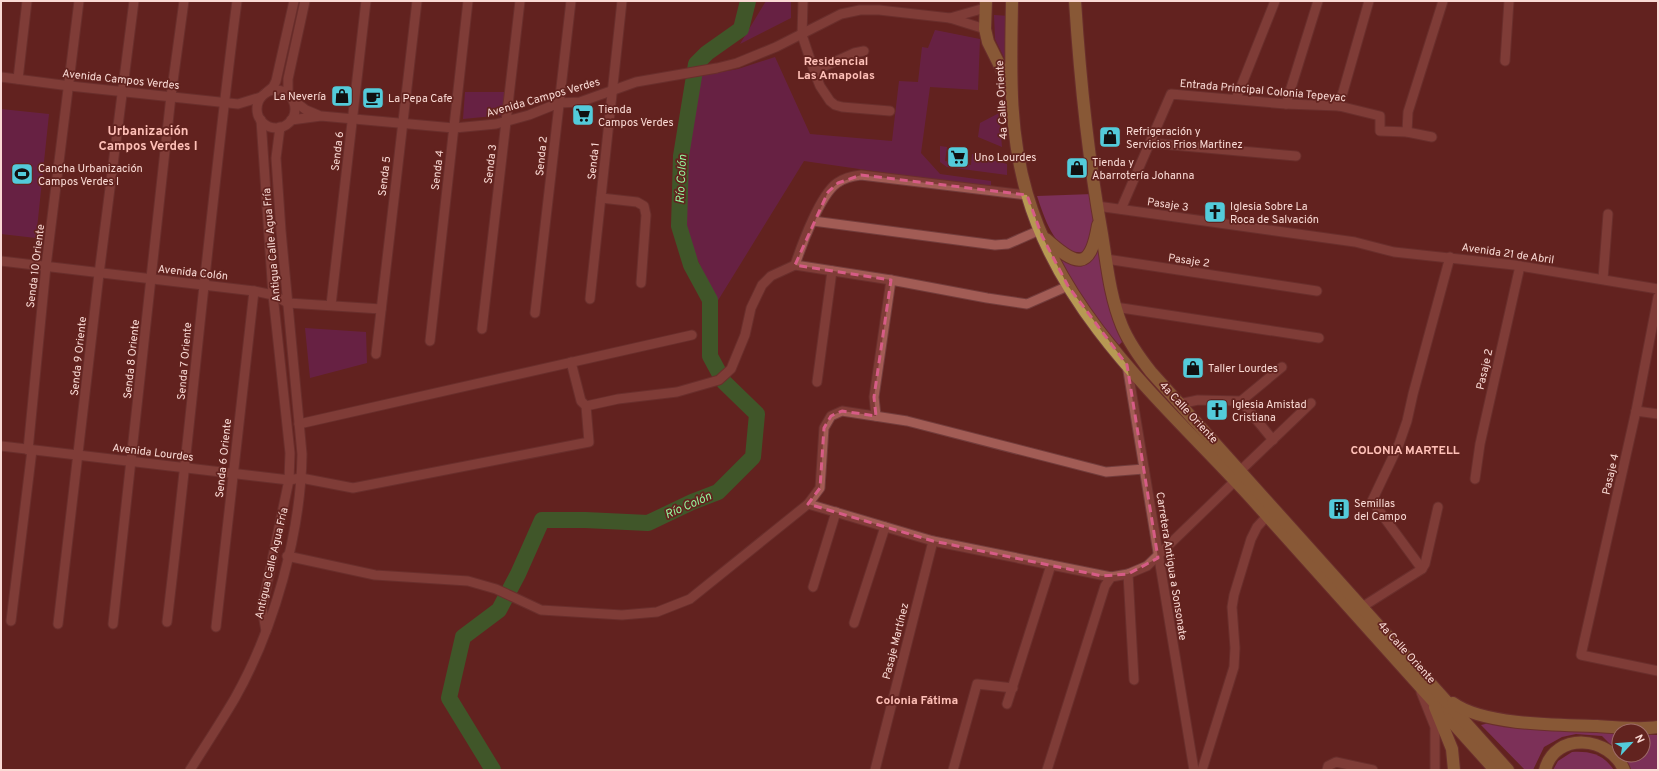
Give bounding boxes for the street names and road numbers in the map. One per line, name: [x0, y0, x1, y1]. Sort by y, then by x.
street label: 4a Calle Oriente: [993, 60, 1011, 140]
street label: Avenida Campos Verdes: [62, 67, 180, 93]
street label: Avenida Campos Verdes: [485, 75, 602, 121]
street label: Entrada Principal Colonia Tepeyac: [1179, 77, 1347, 105]
street label: Senda 6: [329, 130, 347, 172]
street label: Senda 2: [533, 135, 551, 177]
street label: Senda 1: [585, 142, 603, 180]
street label: Senda 3: [482, 143, 500, 185]
street label: Senda 4: [429, 149, 447, 191]
street label: Senda 5: [376, 155, 394, 197]
street label: Antigua Calle Agua Fría: [260, 187, 284, 302]
street label: Pasaje 3: [1146, 195, 1189, 215]
street label: Senda 10 Oriente: [24, 223, 48, 309]
street label: Avenida 21 de Abril: [1461, 241, 1555, 267]
street label: Pasaje 2: [1167, 251, 1210, 271]
street label: Avenida Colón: [157, 262, 229, 284]
street label: Senda 9 Oriente: [68, 316, 90, 396]
street label: Senda 8 Oriente: [121, 319, 143, 400]
street label: Senda 7 Oriente: [175, 322, 195, 401]
street label: Pasaje 2: [1473, 347, 1496, 391]
street label: 4a Calle Oriente: [1156, 379, 1221, 447]
street label: Senda 6 Oriente: [213, 418, 235, 498]
street label: Avenida Lourdes: [111, 441, 194, 465]
street label: Pasaje 4: [1599, 452, 1623, 496]
street label: Carretera Antigua a Sonsonate: [1152, 491, 1190, 642]
street label: Antigua Calle Agua Fría: [252, 506, 292, 620]
street label: Pasaje Martínez: [880, 601, 912, 681]
street label: 4a Calle Oriente: [1374, 618, 1438, 687]

